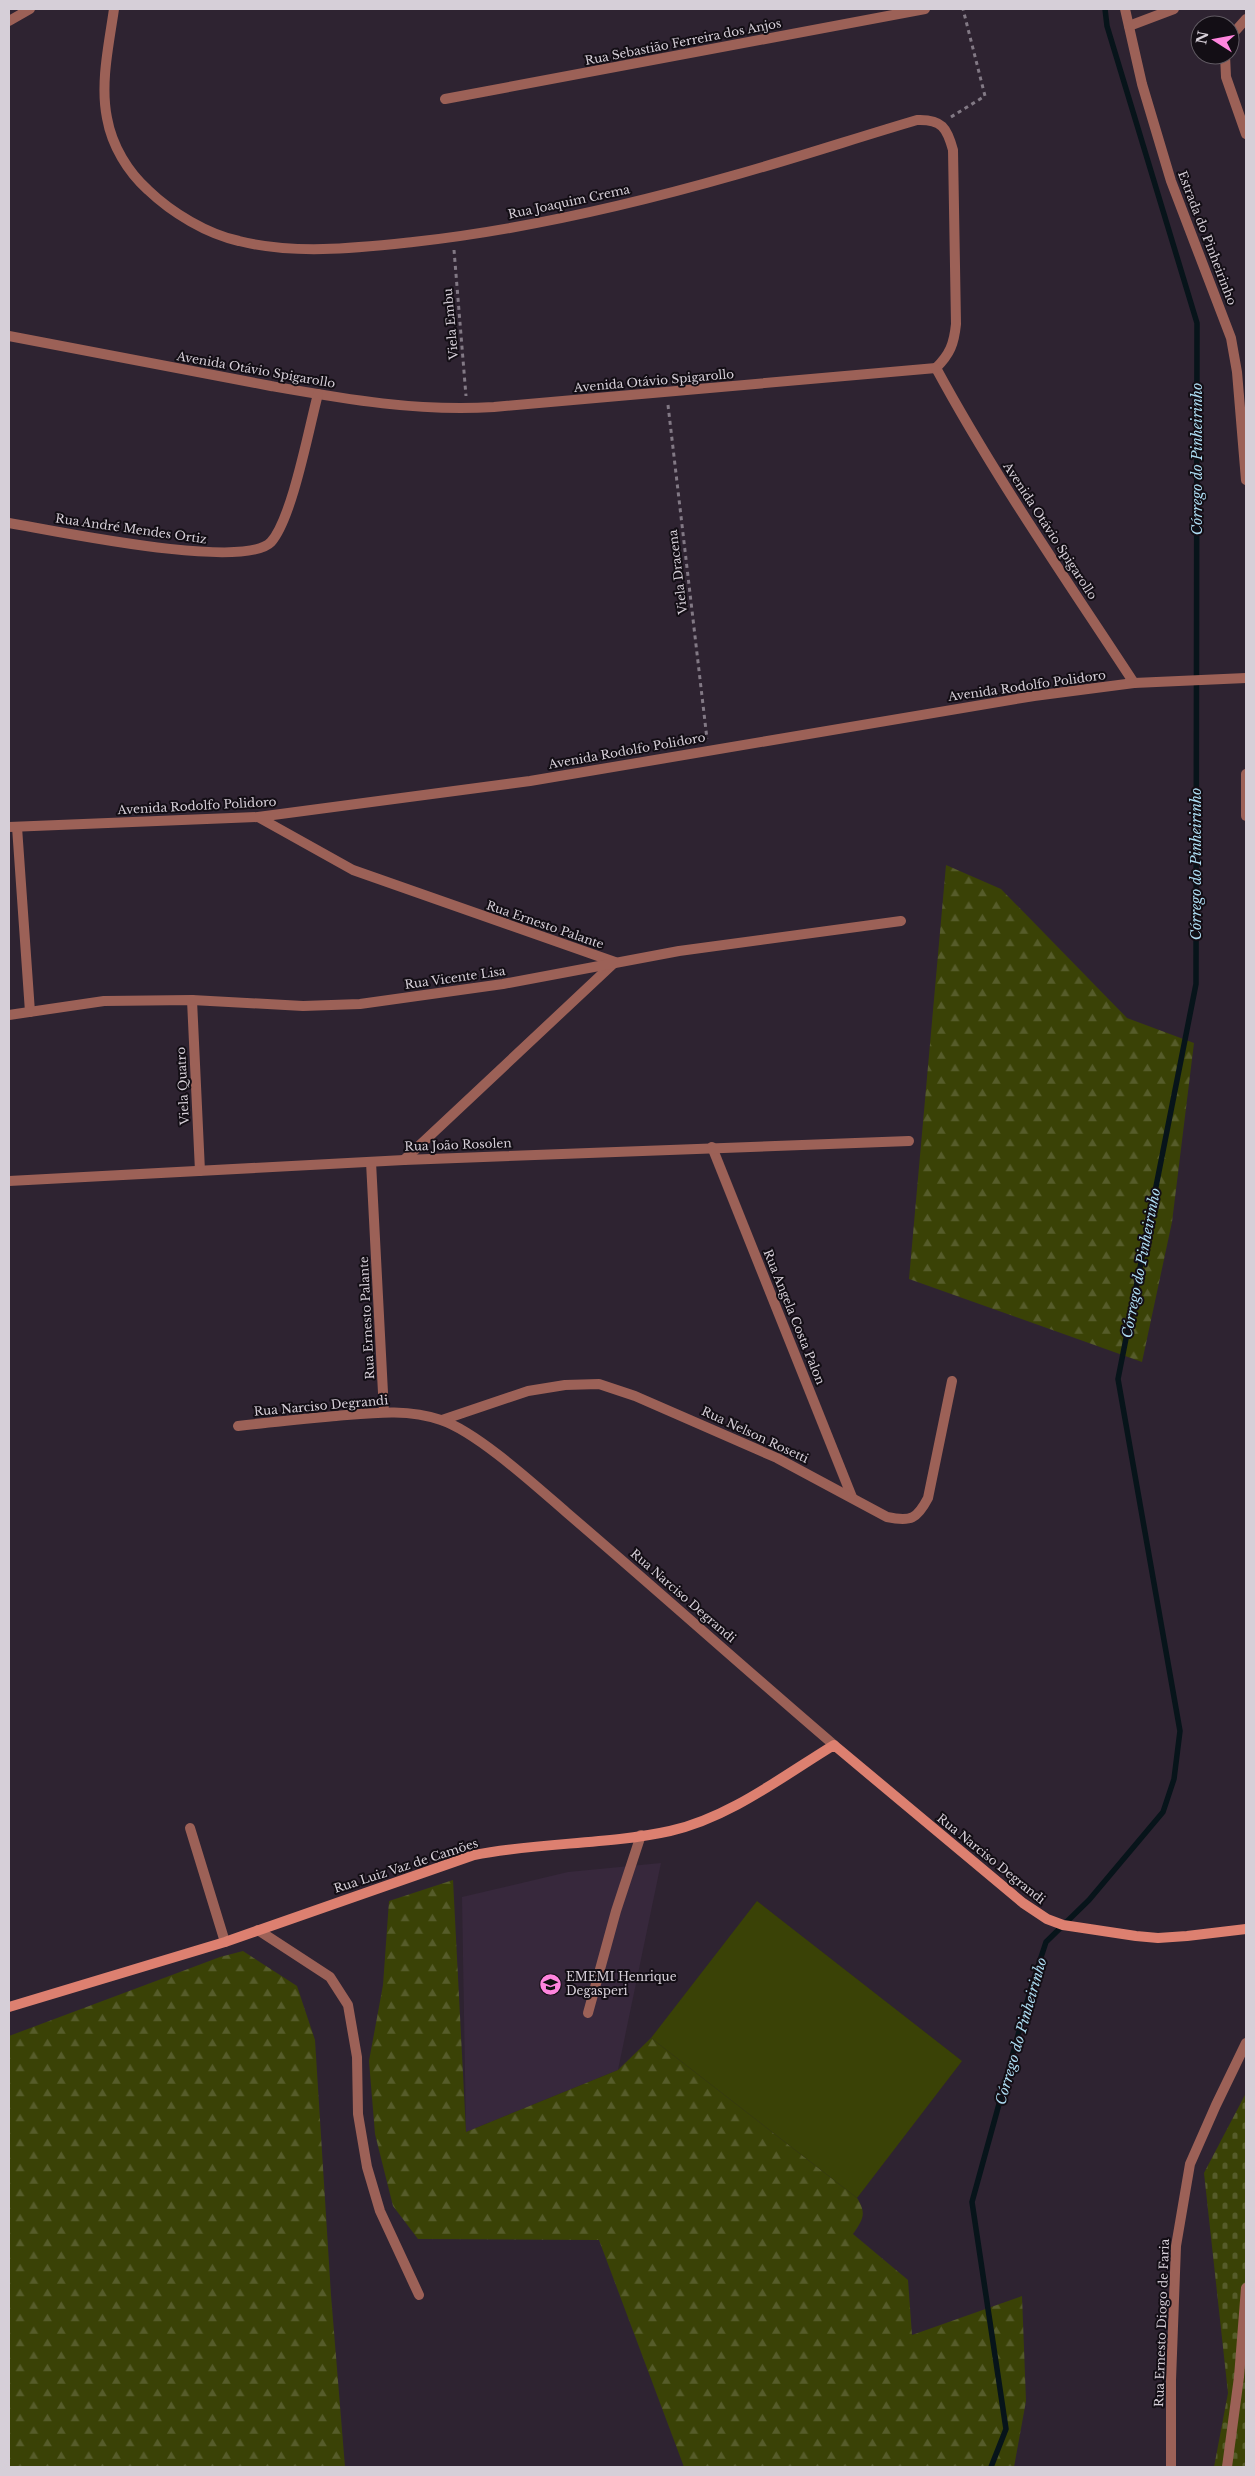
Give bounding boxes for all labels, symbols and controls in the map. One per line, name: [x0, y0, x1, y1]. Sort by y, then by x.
street label: Rua Sebastião Ferreira dos Anjos: [583, 15, 782, 68]
north arrow: [1190, 15, 1240, 65]
text: N: [1192, 29, 1212, 46]
street label: Estrada do Pinheirinho: [1175, 169, 1240, 307]
street label: Rua Joaquim Crema: [507, 181, 632, 222]
street label: Viela Embu: [440, 288, 461, 361]
street label: Avenida Otávio Spigarollo: [175, 348, 337, 391]
street label: Avenida Otávio Spigarollo: [572, 366, 735, 395]
water label: Córrego do Pinheirinho: [1188, 383, 1206, 535]
street label: Avenida Otávio Spigarollo: [1000, 458, 1101, 602]
street label: Rua André Mendes Ortiz: [54, 510, 208, 547]
street label: Viela Dracena: [665, 528, 690, 616]
street label: Avenida Rodolfo Polidoro: [946, 667, 1107, 704]
street label: Avenida Rodolfo Polidoro: [546, 729, 707, 772]
water label: Córrego do Pinheirinho: [1187, 788, 1205, 940]
street label: Avenida Rodolfo Polidoro: [116, 794, 277, 817]
street label: Rua Ernesto Palante: [484, 897, 606, 952]
street label: Rua Vicente Lisa: [404, 963, 507, 992]
street label: Viela Quatro: [173, 1046, 192, 1126]
street label: Rua João Rosolen: [404, 1135, 512, 1154]
water label: Córrego do Pinheirinho: [1118, 1186, 1164, 1340]
street label: Rua Angela Costa Palon: [760, 1247, 828, 1387]
street label: Rua Ernesto Palante: [356, 1256, 377, 1380]
street label: Rua Narciso Degrandi: [253, 1392, 389, 1419]
street label: Rua Nelson Rosetti: [699, 1403, 811, 1466]
street label: Rua Narciso Degrandi: [628, 1546, 739, 1646]
street label: Rua Narciso Degrandi: [934, 1810, 1048, 1907]
street label: Rua Luiz Vaz de Camões: [332, 1835, 480, 1896]
water label: Córrego do Pinheirinho: [991, 1955, 1051, 2107]
place label: EMEMI Henrique Degasperi: [566, 1969, 677, 1998]
school or university icon: EMEMI Henrique Degasperi: [538, 1972, 562, 1996]
street label: Rua Ernesto Diogo de Faria: [1151, 2238, 1172, 2407]

